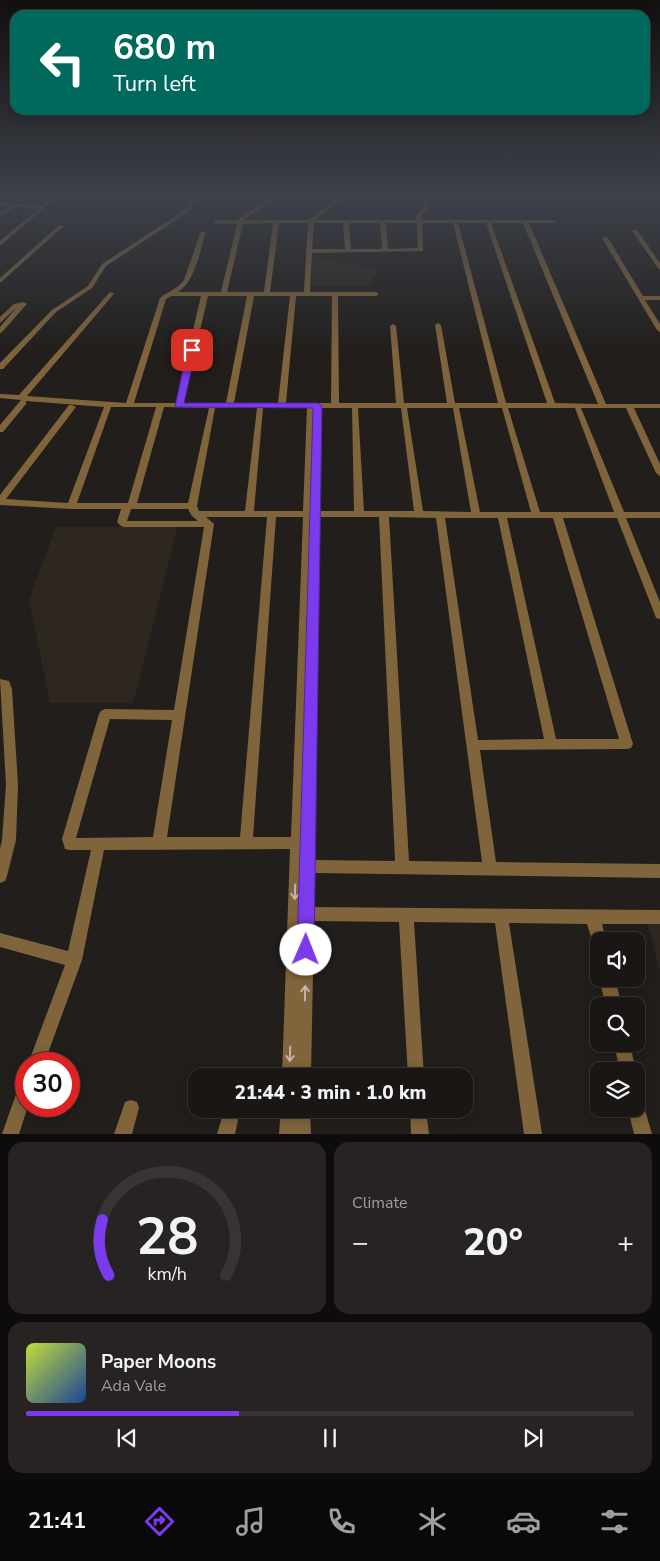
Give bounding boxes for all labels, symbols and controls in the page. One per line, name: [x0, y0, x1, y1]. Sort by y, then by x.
text: 680 m: [113, 24, 216, 71]
icon: left: [30, 30, 95, 95]
text: Turn left: [113, 69, 196, 99]
pin: [171, 329, 213, 371]
icon: arrive: [178, 336, 206, 364]
one-way arrow: [290, 883, 300, 899]
position arrow: [279, 923, 331, 975]
map controls: [590, 932, 645, 1117]
button: sound: [590, 932, 645, 987]
one-way arrow: [300, 985, 310, 1001]
button: search: [590, 997, 645, 1052]
one-way arrow: [286, 1046, 295, 1062]
speed limit sign: 30: [15, 1052, 80, 1117]
button: layers: [590, 1062, 645, 1117]
text: 21:44 · 3 min · 1.0 km: [234, 1080, 427, 1106]
text: Climate: [352, 1192, 407, 1214]
text: 28: [136, 1201, 198, 1272]
text: 20°: [463, 1217, 523, 1268]
text: −: [352, 1224, 369, 1262]
text: +: [617, 1224, 634, 1262]
text: km/h: [147, 1262, 187, 1286]
text: Paper Moons: [101, 1349, 216, 1375]
text: Ada Vale: [101, 1375, 166, 1397]
icon: previous: [113, 1424, 141, 1452]
icon: pause: [316, 1424, 344, 1452]
icon: next: [519, 1424, 547, 1452]
icon: directions: [142, 1504, 177, 1539]
icon: music: [233, 1504, 268, 1539]
icon: phone: [324, 1504, 359, 1539]
icon: climate: [415, 1504, 450, 1539]
icon: car: [506, 1504, 541, 1539]
icon: filters: [597, 1504, 632, 1539]
text: 21:41: [28, 1506, 86, 1536]

